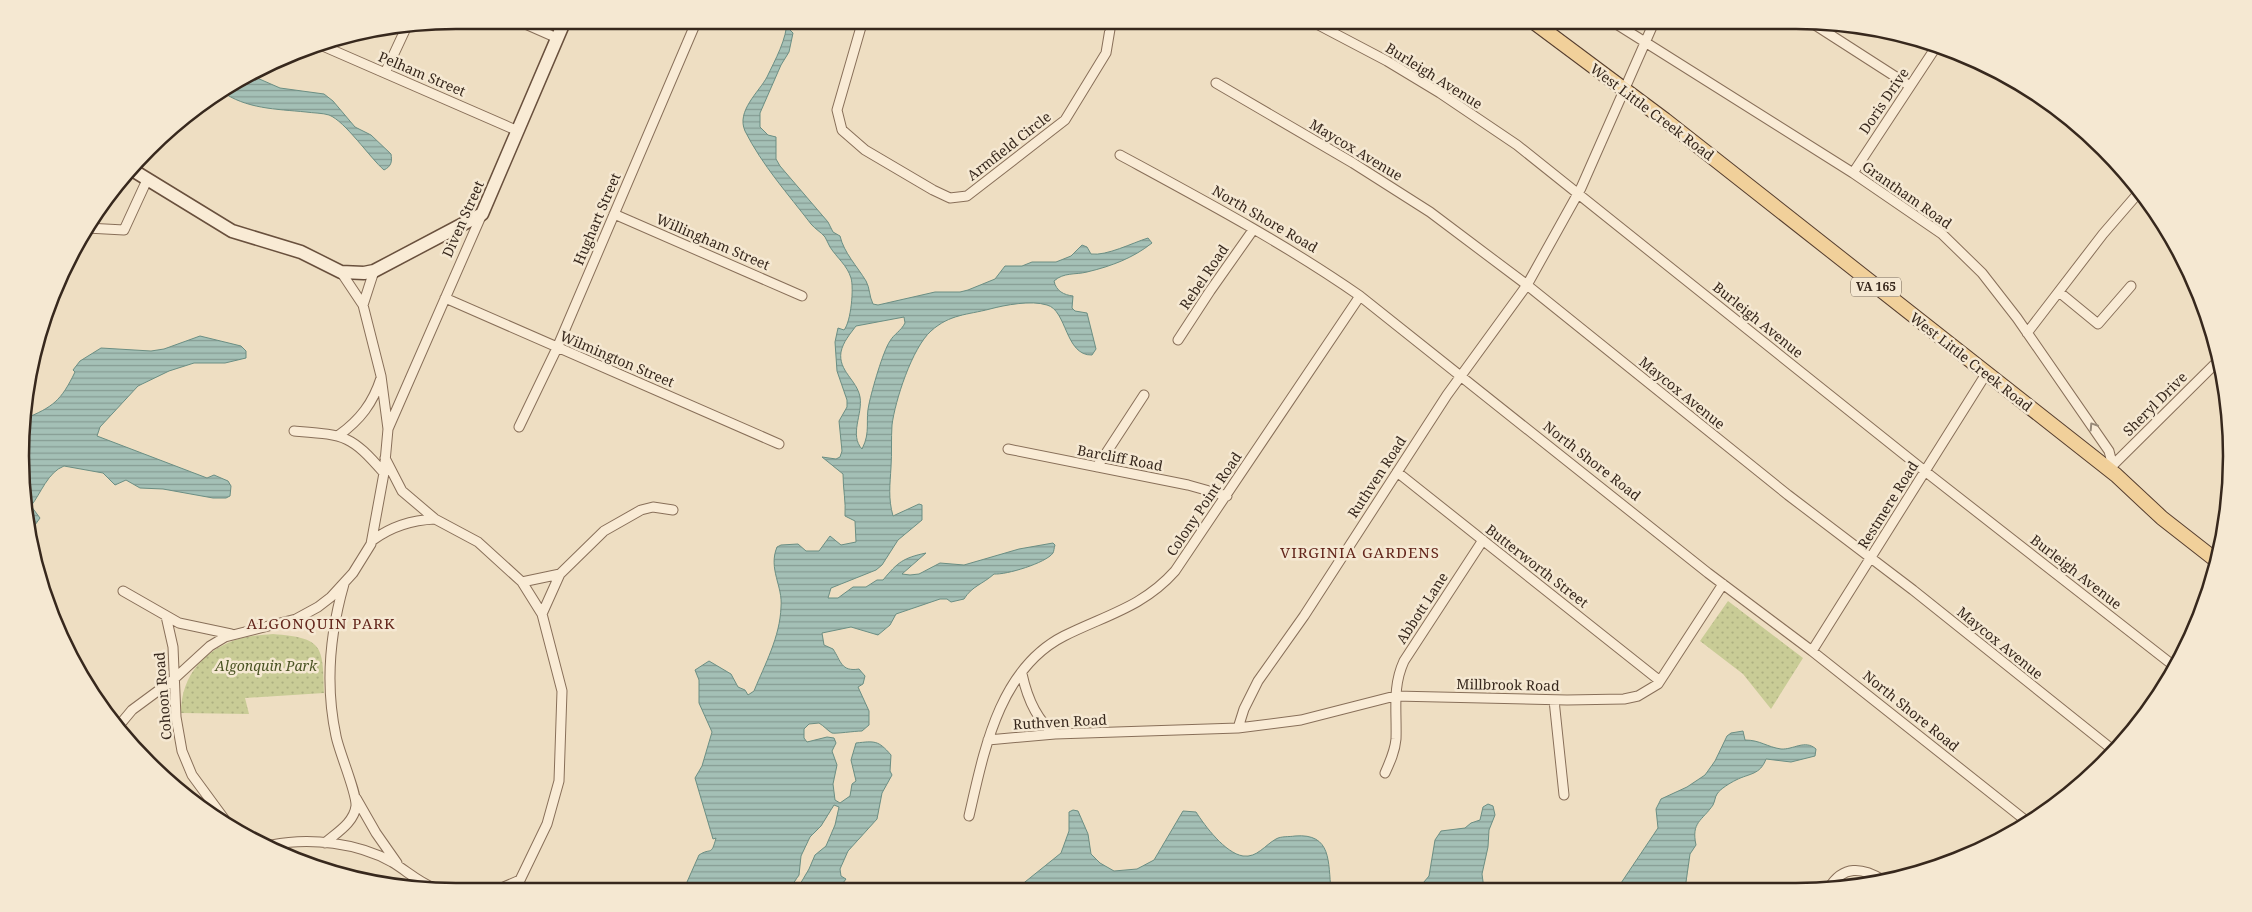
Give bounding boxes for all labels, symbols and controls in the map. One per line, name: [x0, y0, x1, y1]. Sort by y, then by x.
street label: Burleigh Avenue: [1382, 38, 1486, 113]
street label: Pelham Street: [376, 47, 469, 100]
street label: West Little Creek Road: [1586, 59, 1718, 165]
street label: Doris Drive: [1854, 64, 1913, 138]
street label: Armfield Circle: [963, 107, 1055, 184]
street label: Maycox Avenue: [1306, 114, 1406, 185]
street label: Grantham Road: [1859, 157, 1956, 233]
street label: Hughart Street: [569, 170, 625, 268]
street label: Diven Street: [437, 177, 488, 260]
street label: North Shore Road: [1209, 181, 1322, 257]
street label: Willingham Street: [654, 209, 773, 274]
street label: Rebel Road: [1175, 240, 1233, 313]
street label: Burleigh Avenue: [1709, 277, 1807, 362]
road number: VA 165: [1851, 278, 1901, 296]
street label: West Little Creek Road: [1906, 308, 2037, 416]
street label: Wilmington Street: [557, 326, 677, 391]
street label: Maycox Avenue: [1635, 352, 1729, 433]
street label: Sheryl Drive: [2118, 367, 2191, 440]
street label: North Shore Road: [1540, 417, 1645, 505]
one-way arrow: [2090, 423, 2099, 432]
street label: Ruthven Road: [1343, 432, 1410, 521]
street label: Barcliff Road: [1076, 440, 1165, 475]
street label: Colony Point Road: [1162, 448, 1246, 560]
street label: Restmere Road: [1853, 457, 1922, 552]
street label: Butterworth Street: [1482, 520, 1593, 612]
street label: Burleigh Avenue: [2027, 530, 2126, 613]
district label: VIRGINIA GARDENS: [1280, 542, 1440, 562]
street label: Abbott Lane: [1391, 568, 1452, 647]
street label: Maycox Avenue: [1953, 602, 2047, 683]
district label: ALGONQUIN PARK: [246, 613, 396, 633]
street label: Cohoon Road: [149, 651, 176, 741]
park label: Algonquin Park: [214, 656, 318, 675]
street label: North Shore Road: [1859, 666, 1964, 756]
street label: Millbrook Road: [1456, 674, 1560, 695]
street label: Ruthven Road: [1013, 710, 1108, 733]

